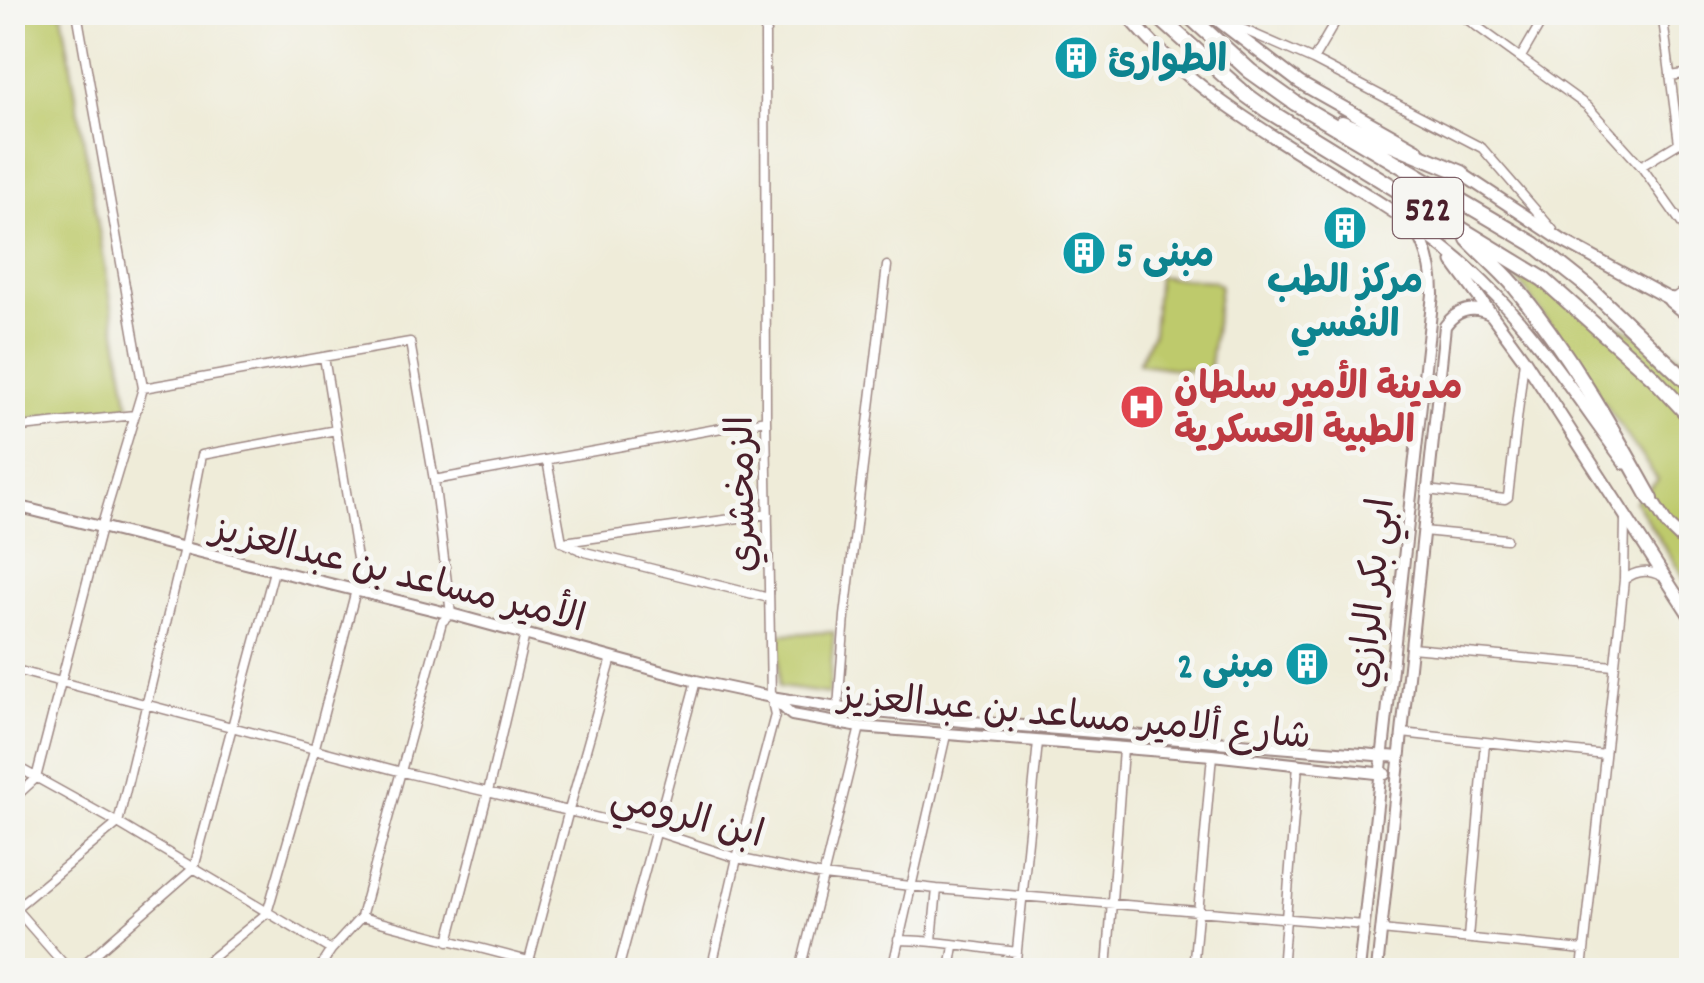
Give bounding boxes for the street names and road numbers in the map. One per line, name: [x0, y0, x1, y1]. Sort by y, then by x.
road number: 522: [1393, 178, 1463, 238]
street label: الزمخشري: [717, 415, 774, 573]
street label: ابي بكر الرازي: [1338, 496, 1413, 692]
street label: الأمير مساعد بن عبدالعزيز: [202, 501, 591, 650]
street label: شارع ألامير مساعد بن عبدالعزيز: [833, 671, 1313, 768]
street label: ابن الرومي: [604, 773, 769, 866]

